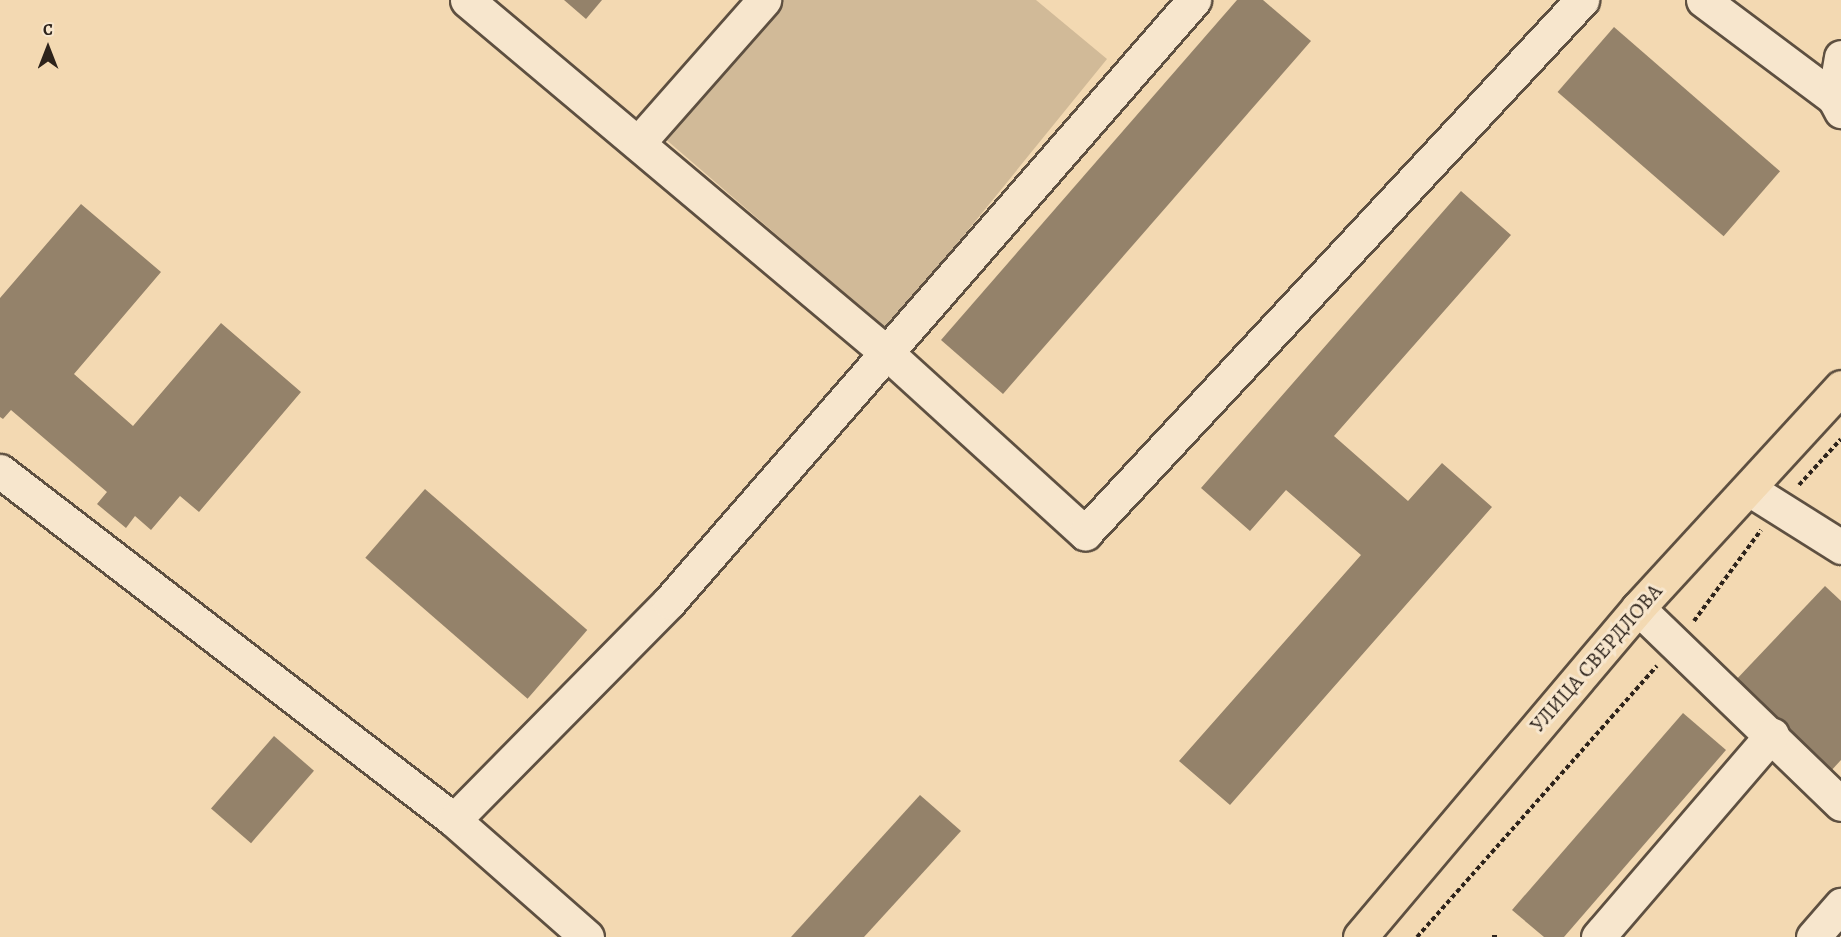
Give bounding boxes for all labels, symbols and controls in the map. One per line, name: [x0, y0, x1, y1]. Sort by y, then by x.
north arrow: [18, 18, 78, 78]
text: С: [43, 19, 53, 41]
street label: УЛИЦА СВЕРДЛОВА: [1525, 579, 1667, 737]

